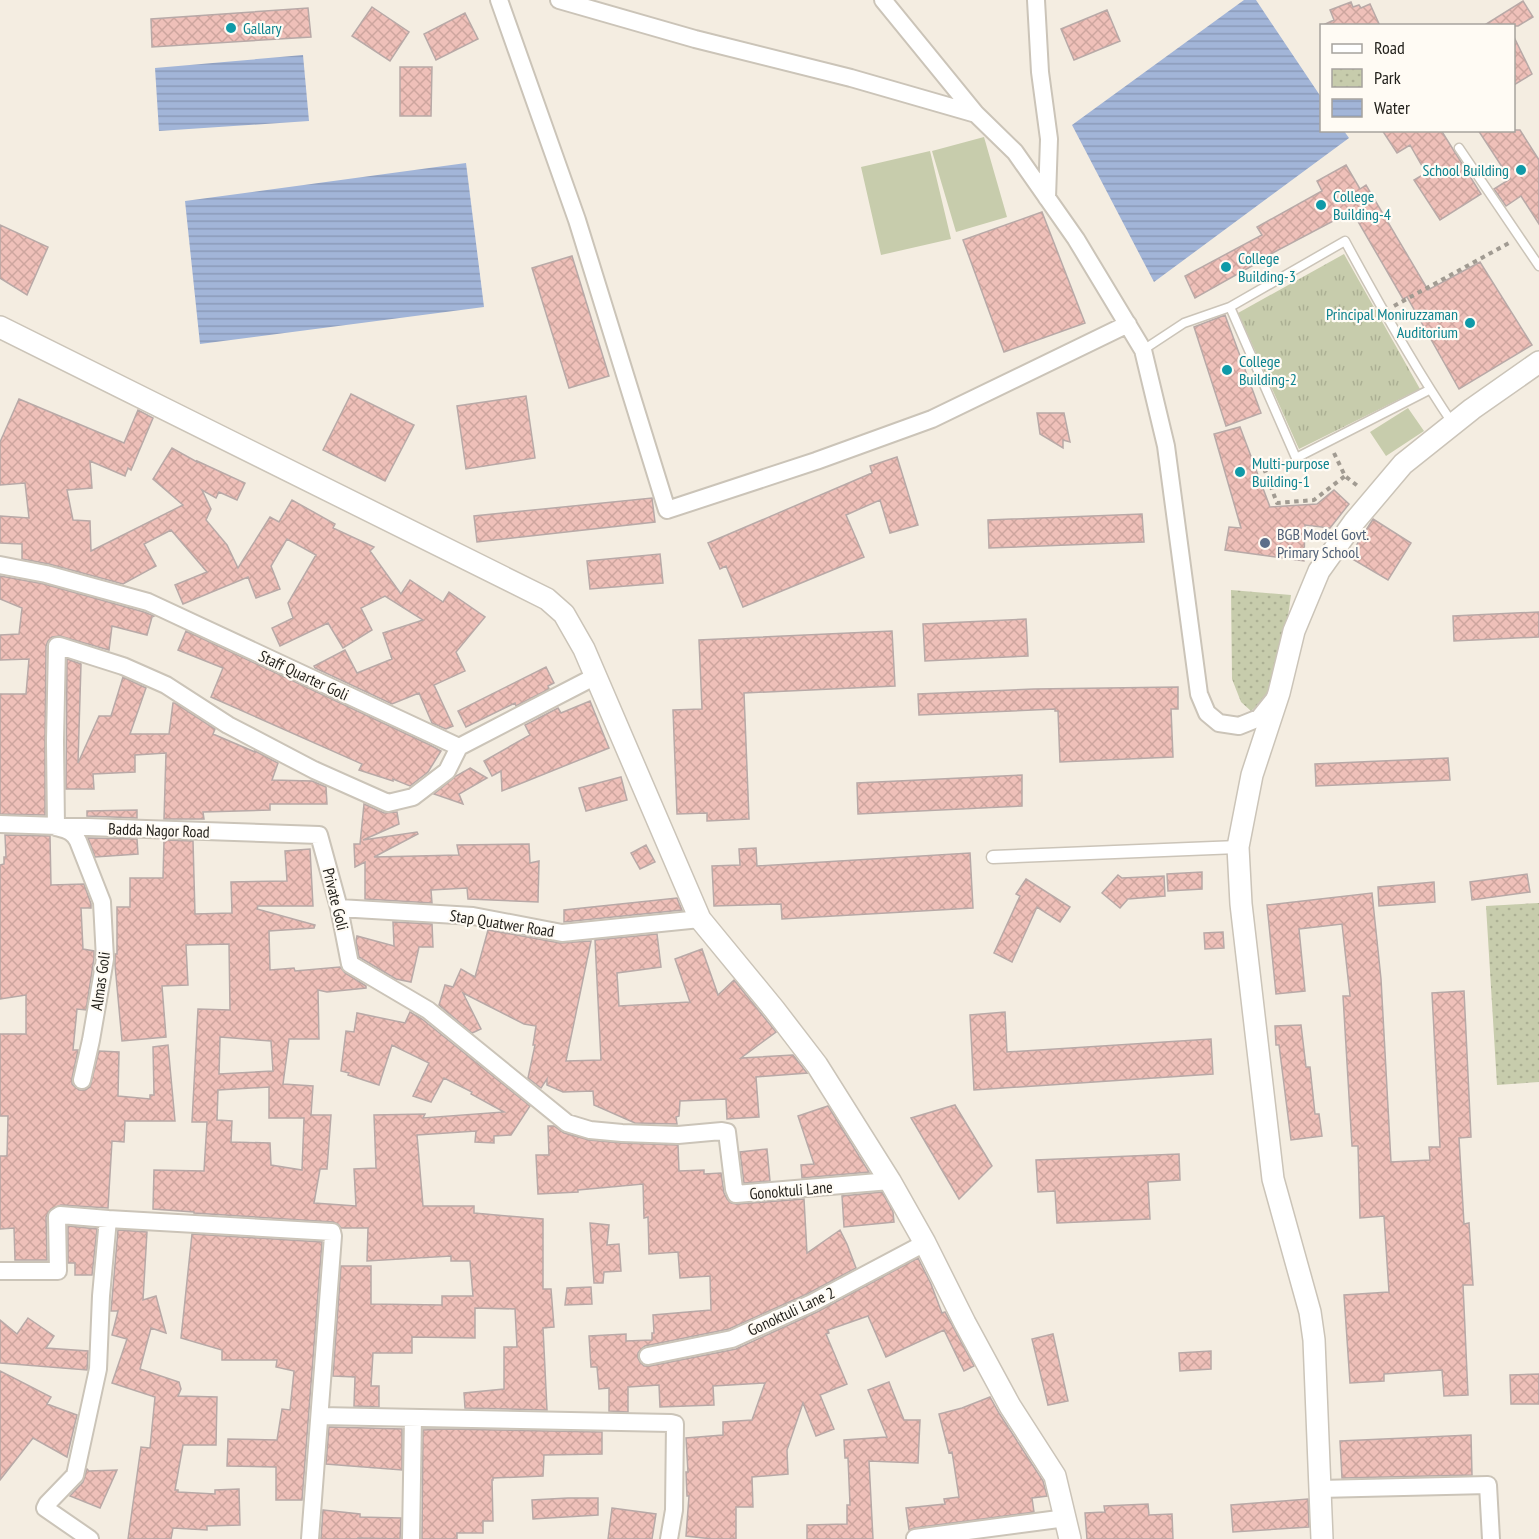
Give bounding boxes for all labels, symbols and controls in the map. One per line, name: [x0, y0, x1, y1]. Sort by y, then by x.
place label: Gallary: [243, 18, 282, 38]
marker: Gallary: [224, 21, 238, 35]
legend: [1320, 24, 1515, 132]
text: Road: [1374, 36, 1405, 59]
text: Park: [1374, 66, 1401, 89]
text: Water: [1374, 96, 1410, 119]
place label: School Building: [1422, 160, 1509, 180]
marker: School Building: [1514, 163, 1528, 177]
place label: College Building-4: [1333, 186, 1391, 224]
marker: College Building-4: [1314, 198, 1328, 212]
place label: College Building-3: [1238, 248, 1296, 286]
marker: College Building-3: [1219, 260, 1233, 274]
place label: Principal Moniruzzaman Auditorium: [1326, 304, 1458, 342]
marker: Principal Moniruzzaman Auditorium: [1463, 316, 1477, 330]
place label: College Building-2: [1239, 351, 1297, 389]
marker: College Building-2: [1220, 363, 1234, 377]
place label: Multi-purpose Building-1: [1252, 453, 1330, 491]
marker: Multi-purpose Building-1: [1233, 465, 1247, 479]
place label: BGB Model Govt. Primary School: [1277, 524, 1369, 562]
marker: BGB Model Govt. Primary School: [1258, 536, 1272, 550]
street label: Staff Quarter Goli: [256, 645, 352, 705]
street label: Badda Nagor Road: [108, 818, 210, 842]
street label: Private Goli: [319, 866, 353, 932]
street label: Stap Quatwer Road: [448, 905, 556, 941]
street label: Almas Goli: [86, 950, 114, 1012]
street label: Gonoktuli Lane: [749, 1176, 833, 1204]
street label: Gonoktuli Lane 2: [744, 1282, 838, 1340]

